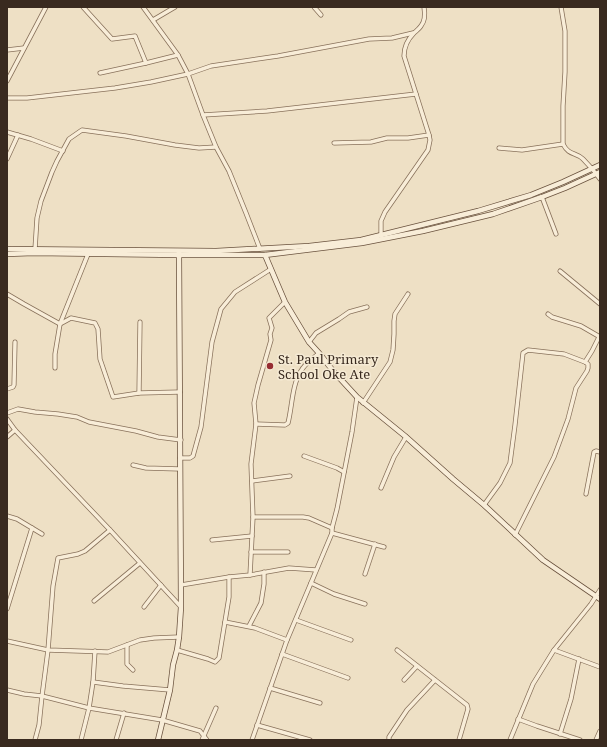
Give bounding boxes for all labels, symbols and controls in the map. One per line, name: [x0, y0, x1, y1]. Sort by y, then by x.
place label: St. Paul Primary School Oke Ate: [278, 350, 379, 383]
marker: St. Paul Primary School Oke Ate: [265, 361, 275, 371]

